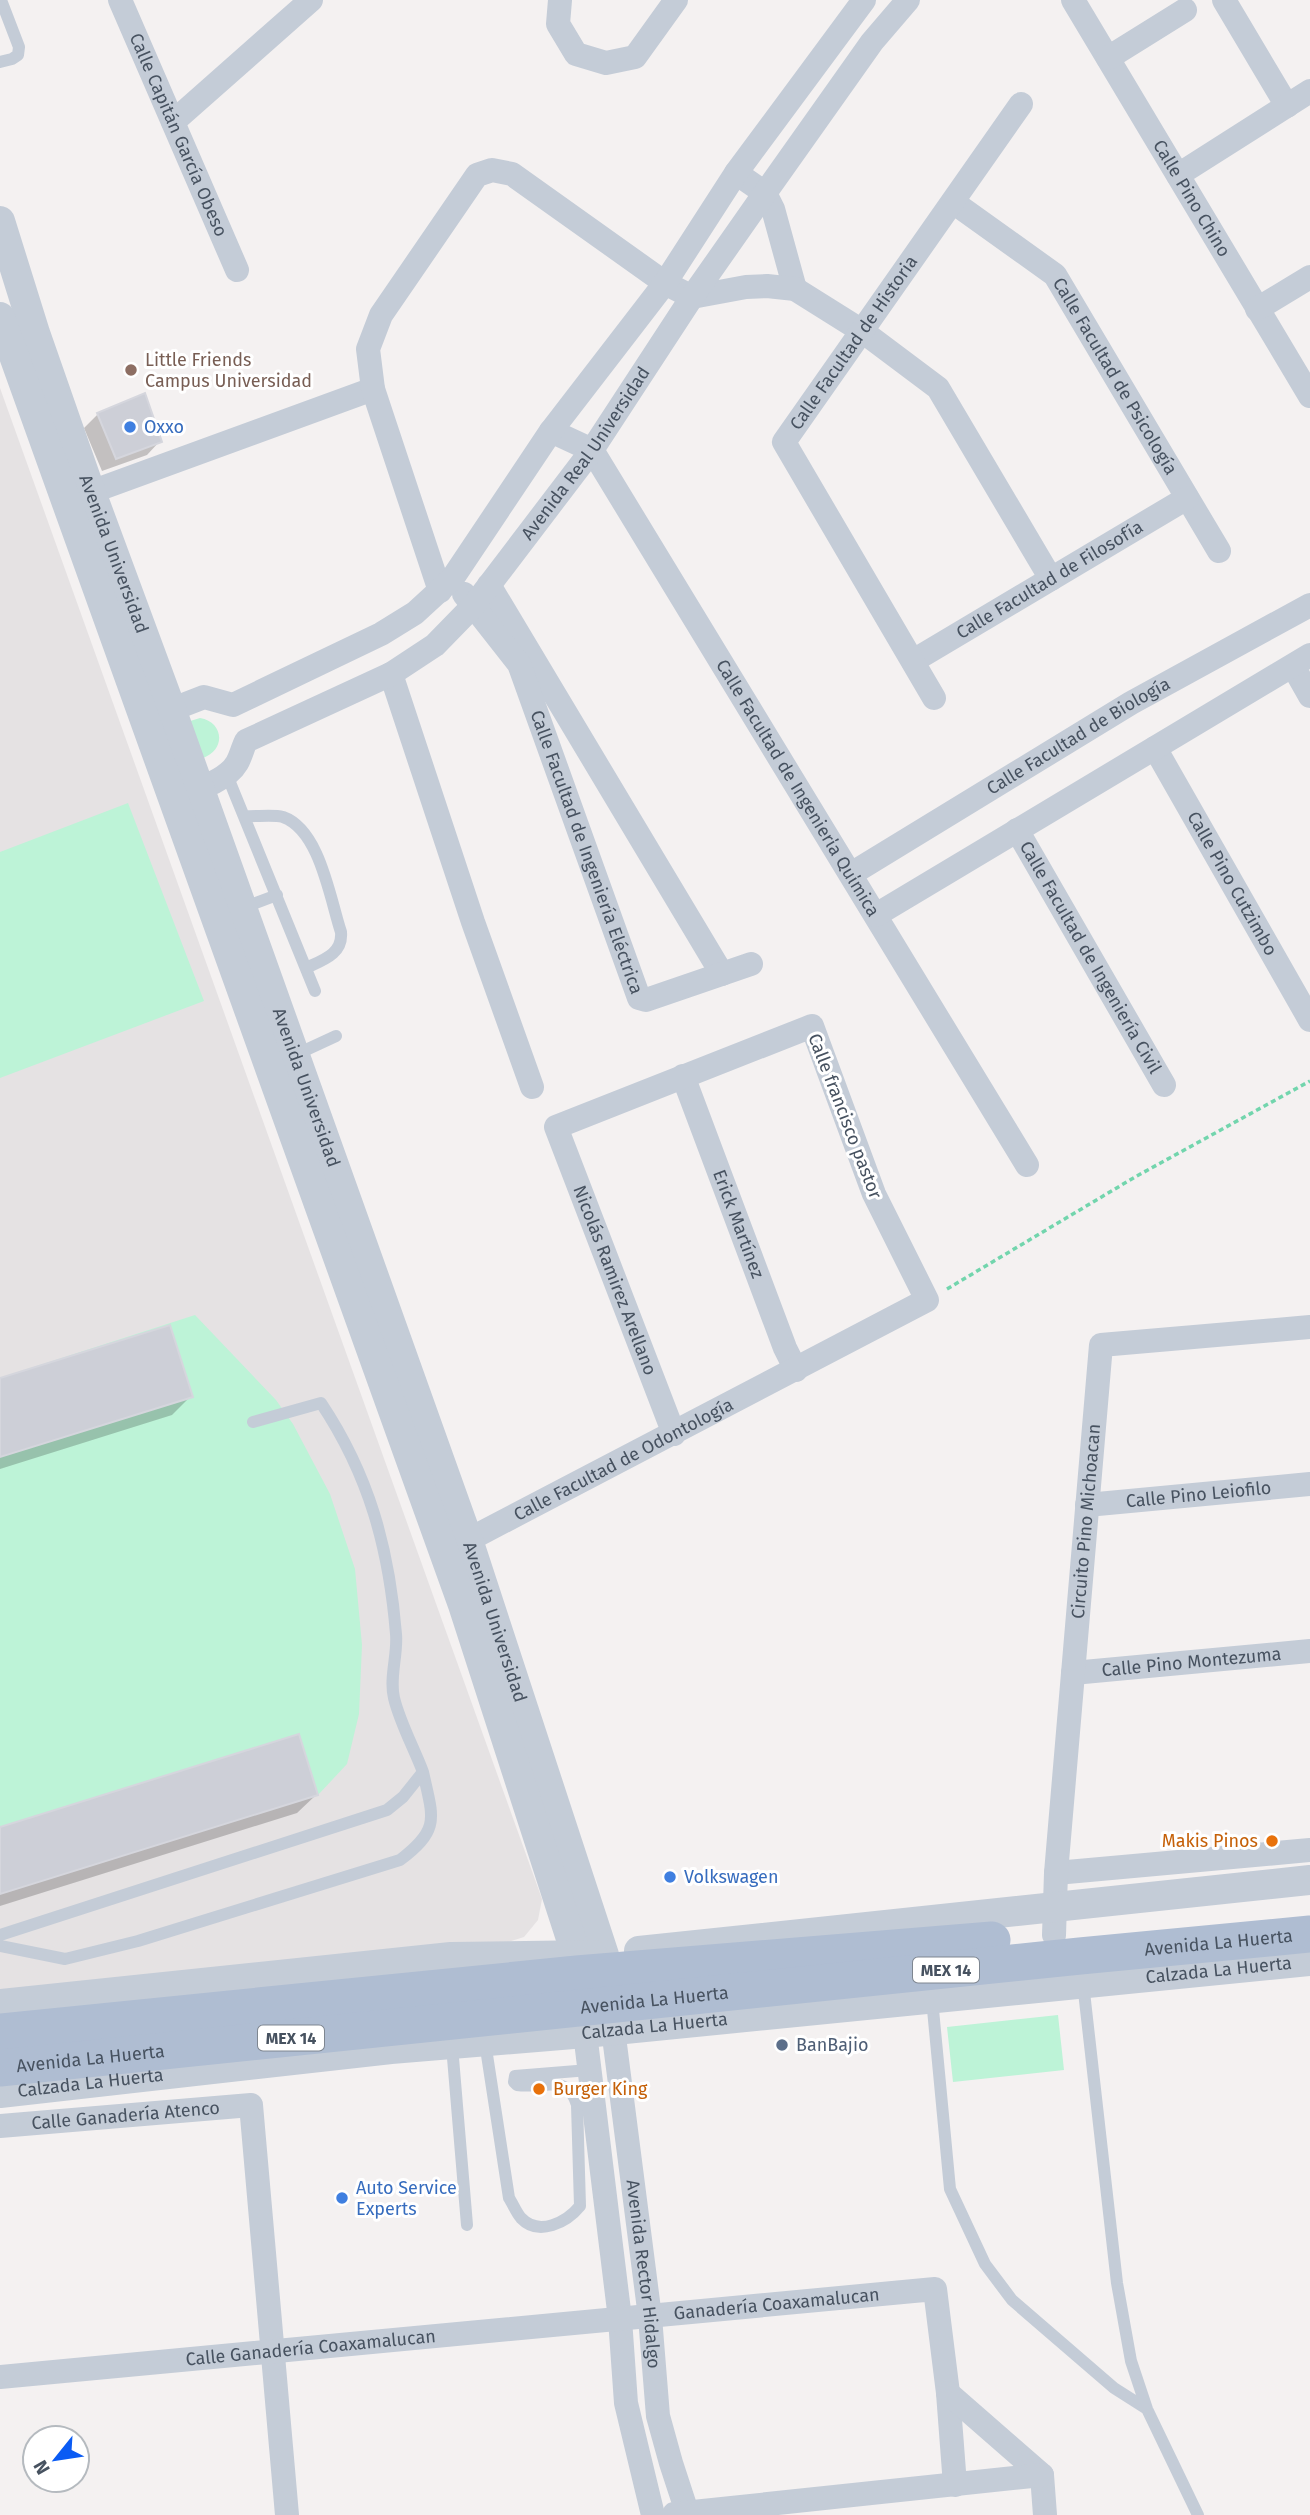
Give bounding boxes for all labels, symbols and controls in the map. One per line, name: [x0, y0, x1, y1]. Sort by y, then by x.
street label: Calle Capitán García Obeso: [125, 30, 232, 240]
street label: Calle Pino Chino: [1148, 136, 1235, 261]
street label: Calle Facultad de Historia: [785, 251, 922, 434]
street label: Calle Facultad de Psicología: [1048, 274, 1182, 479]
place label: Little Friends Campus Universidad: [145, 349, 312, 392]
marker: Little Friends Campus Universidad: [123, 362, 139, 378]
street label: Avenida Real Universidad: [517, 362, 654, 544]
place label: Oxxo: [144, 416, 184, 438]
marker: Oxxo: [122, 419, 138, 435]
street label: Avenida Universidad: [74, 472, 153, 636]
street label: Calle Facultad de Filosofía: [952, 516, 1147, 644]
street label: Calle Facultad de Ingenierίa Quίmica: [711, 656, 884, 921]
street label: Calle Facultad de Biología: [983, 673, 1174, 799]
street label: Calle Facultad de Ingeniería Eléctrica: [526, 707, 648, 997]
street label: Calle Pino Cutzimbo: [1182, 808, 1282, 960]
street label: Calle Facultad de Ingeniería Civil: [1015, 837, 1166, 1077]
street label: Avenida Universidad: [268, 1005, 345, 1170]
street label: Calle francisco pastor: [803, 1030, 887, 1202]
street label: Erick Martínez: [708, 1166, 769, 1282]
street label: Nicolás Ramirez Arellano: [568, 1182, 661, 1378]
street label: Calle Facultad de Odontología: [510, 1393, 737, 1526]
street label: Circuito Pino Michoacan: [1067, 1423, 1105, 1620]
street label: Calle Pino Leiofilo: [1125, 1477, 1272, 1512]
street label: Avenida Universidad: [458, 1539, 531, 1705]
street label: Calle Pino Montezuma: [1101, 1643, 1282, 1681]
place label: Makis Pinos: [1162, 1830, 1258, 1852]
marker: Makis Pinos: [1264, 1833, 1280, 1849]
place label: Volkswagen: [684, 1866, 778, 1888]
marker: Volkswagen: [662, 1869, 678, 1885]
street label: Avenida La Huerta: [1143, 1925, 1294, 1961]
street label: Calzada La Huerta: [1145, 1952, 1293, 1988]
road number: MEX 14: [913, 1958, 979, 1982]
street label: Avenida La Huerta: [579, 1982, 730, 2019]
street label: Calzada La Huerta: [580, 2008, 729, 2044]
road number: MEX 14: [258, 2026, 324, 2050]
place label: BanBajio: [796, 2034, 868, 2056]
marker: BanBajio: [774, 2037, 790, 2053]
street label: Avenida La Huerta: [15, 2040, 166, 2077]
street label: Calzada La Huerta: [16, 2064, 165, 2102]
place label: Burger King: [553, 2078, 648, 2100]
marker: Burger King: [531, 2081, 547, 2097]
street label: Calle Ganadería Atenco: [30, 2097, 221, 2134]
place label: Auto Service Experts: [356, 2177, 457, 2220]
street label: Avenida Rector Hidalgo: [621, 2178, 665, 2369]
marker: Auto Service Experts: [334, 2190, 350, 2206]
street label: Ganadería Coaxamalucan: [673, 2283, 880, 2325]
street label: Calle Ganadería Coaxamalucan: [185, 2325, 437, 2370]
north arrow: [21, 2424, 91, 2494]
text: N: [29, 2456, 55, 2478]

